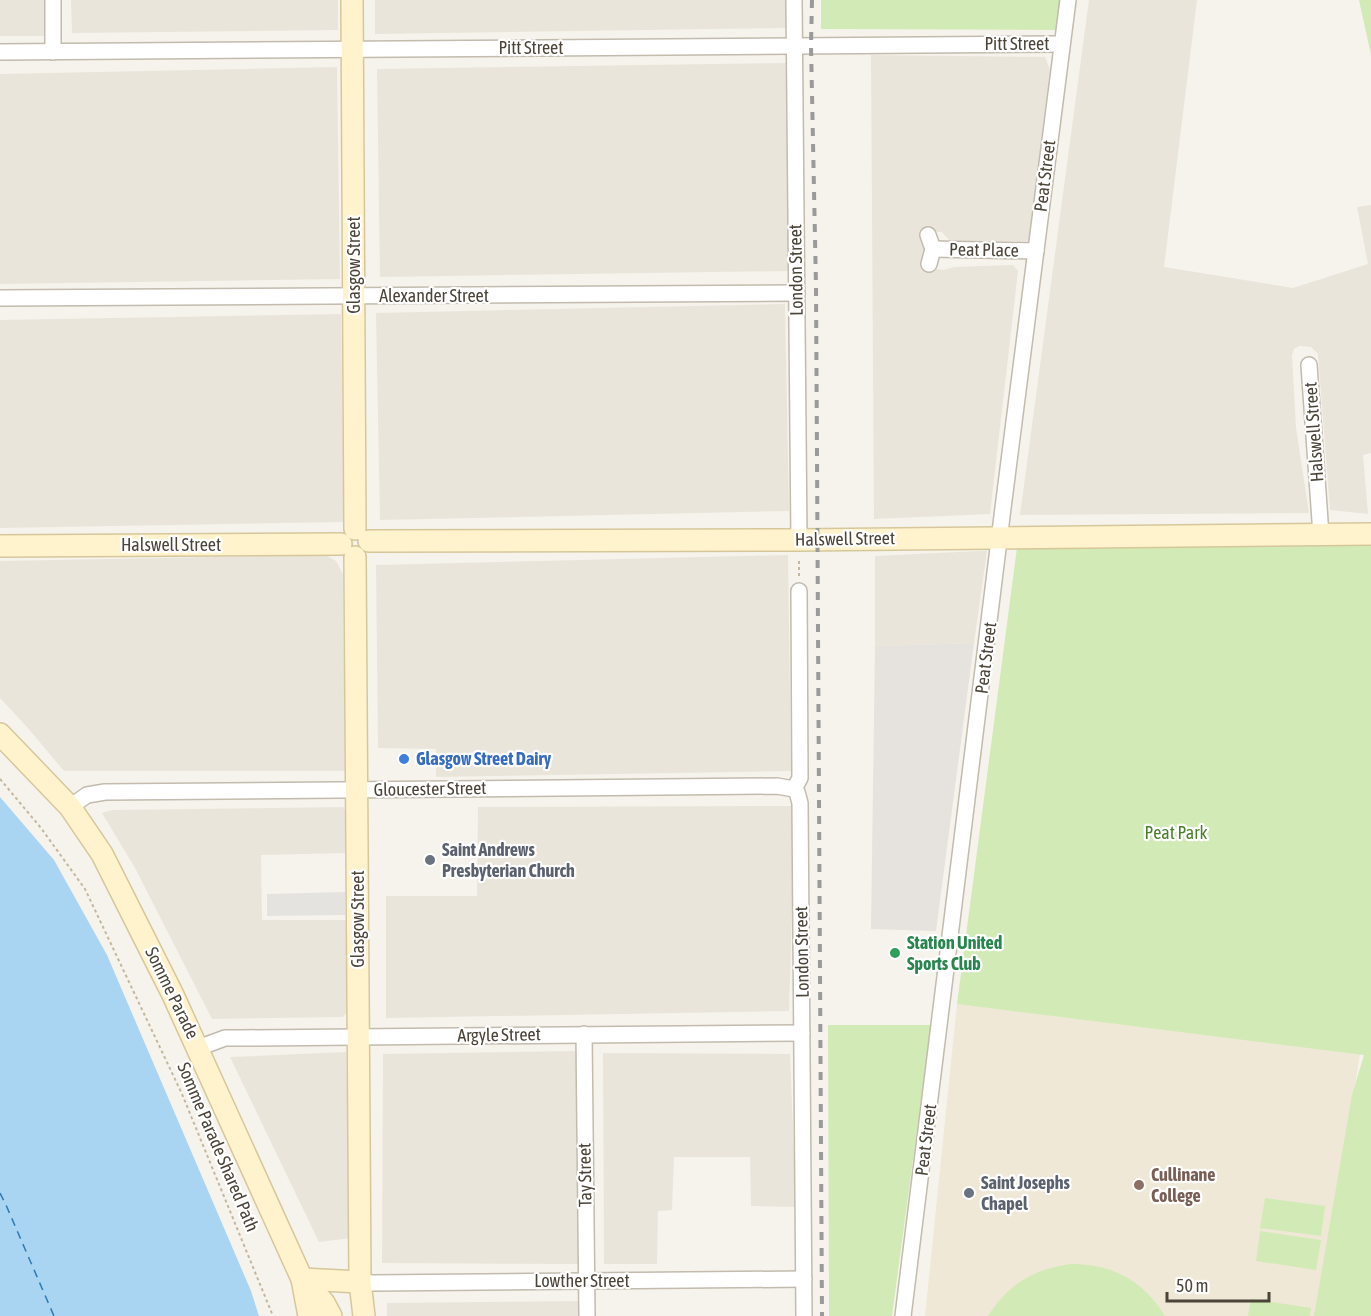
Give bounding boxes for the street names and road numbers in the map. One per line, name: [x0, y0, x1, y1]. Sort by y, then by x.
street label: Pitt Street: [985, 33, 1049, 54]
street label: Pitt Street: [499, 37, 563, 58]
street label: Peat Street: [1030, 139, 1059, 213]
street label: Glasgow Street: [343, 216, 364, 314]
street label: London Street: [784, 224, 807, 316]
street label: Peat Place: [949, 238, 1019, 261]
street label: Alexander Street: [379, 285, 489, 306]
street label: Halswell Street: [1300, 381, 1327, 483]
street label: Halswell Street: [795, 527, 895, 550]
street label: Halswell Street: [121, 534, 221, 555]
street label: Peat Street: [971, 621, 1000, 695]
street label: Gloucester Street: [373, 777, 487, 800]
street label: Glasgow Street: [347, 870, 368, 968]
street label: London Street: [790, 906, 813, 998]
street label: Somme Parade: [141, 943, 204, 1042]
street label: Argyle Street: [457, 1023, 541, 1046]
street label: Somme Parade Shared Path: [173, 1059, 264, 1235]
street label: Peat Street: [911, 1103, 940, 1177]
street label: Tay Street: [573, 1143, 596, 1207]
street label: Lowther Street: [534, 1270, 630, 1291]

